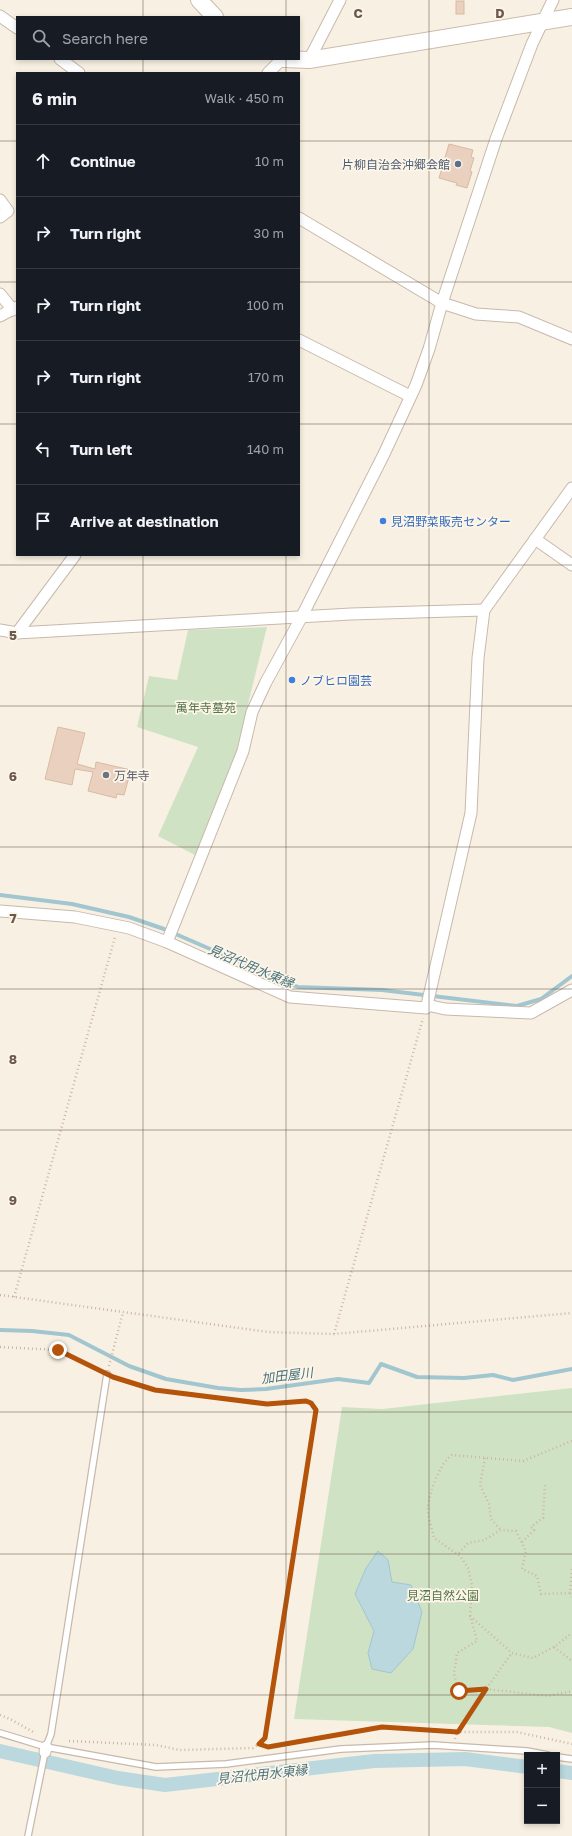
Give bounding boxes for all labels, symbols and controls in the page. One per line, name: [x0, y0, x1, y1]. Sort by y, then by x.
text: C: [353, 5, 363, 21]
text: D: [495, 5, 505, 21]
search box: [16, 16, 300, 60]
icon: search: [30, 27, 52, 49]
text: Search here: [62, 29, 148, 47]
text: 6 min: [32, 88, 77, 109]
text: Walk · 450 m: [205, 90, 284, 106]
icon: ahead: [32, 150, 54, 172]
text: Continue: [70, 152, 136, 170]
text: 10 m: [255, 153, 284, 169]
place label: 片柳自治会沖郷会館: [342, 157, 450, 172]
marker: 片柳自治会沖郷会館: [453, 159, 463, 169]
icon: right: [32, 222, 54, 244]
text: Turn right: [70, 224, 141, 242]
text: 30 m: [254, 225, 284, 241]
icon: right: [32, 294, 54, 316]
text: Turn right: [70, 296, 141, 314]
text: 100 m: [247, 297, 284, 313]
icon: right: [32, 366, 54, 388]
text: Turn right: [70, 368, 141, 386]
text: 170 m: [248, 369, 284, 385]
icon: left: [32, 438, 54, 460]
text: Turn left: [70, 440, 132, 458]
text: 140 m: [247, 441, 284, 457]
icon: arrive: [32, 510, 54, 532]
text: Arrive at destination: [70, 512, 219, 530]
place label: 見沼野菜販売センター: [391, 514, 511, 529]
marker: 見沼野菜販売センター: [378, 516, 388, 526]
text: 5: [9, 627, 17, 643]
place label: ノブヒロ園芸: [300, 673, 372, 688]
marker: ノブヒロ園芸: [287, 675, 297, 685]
park label: 萬年寺墓苑: [176, 700, 236, 715]
text: 6: [9, 768, 17, 784]
place label: 万年寺: [114, 768, 150, 783]
marker: 万年寺: [101, 770, 111, 780]
text: 7: [9, 910, 17, 926]
water label: 見沼代用水東縁: [206, 941, 298, 992]
text: 8: [9, 1051, 17, 1067]
text: 9: [9, 1192, 17, 1208]
route end: [49, 1341, 67, 1359]
water label: 加田屋川: [260, 1364, 316, 1386]
park label: 見沼自然公園: [407, 1588, 479, 1603]
route start: [450, 1682, 468, 1700]
map controls: [524, 1752, 560, 1824]
button: +: [524, 1752, 560, 1788]
water label: 見沼代用水東縁: [216, 1761, 310, 1787]
button: −: [524, 1788, 560, 1824]

